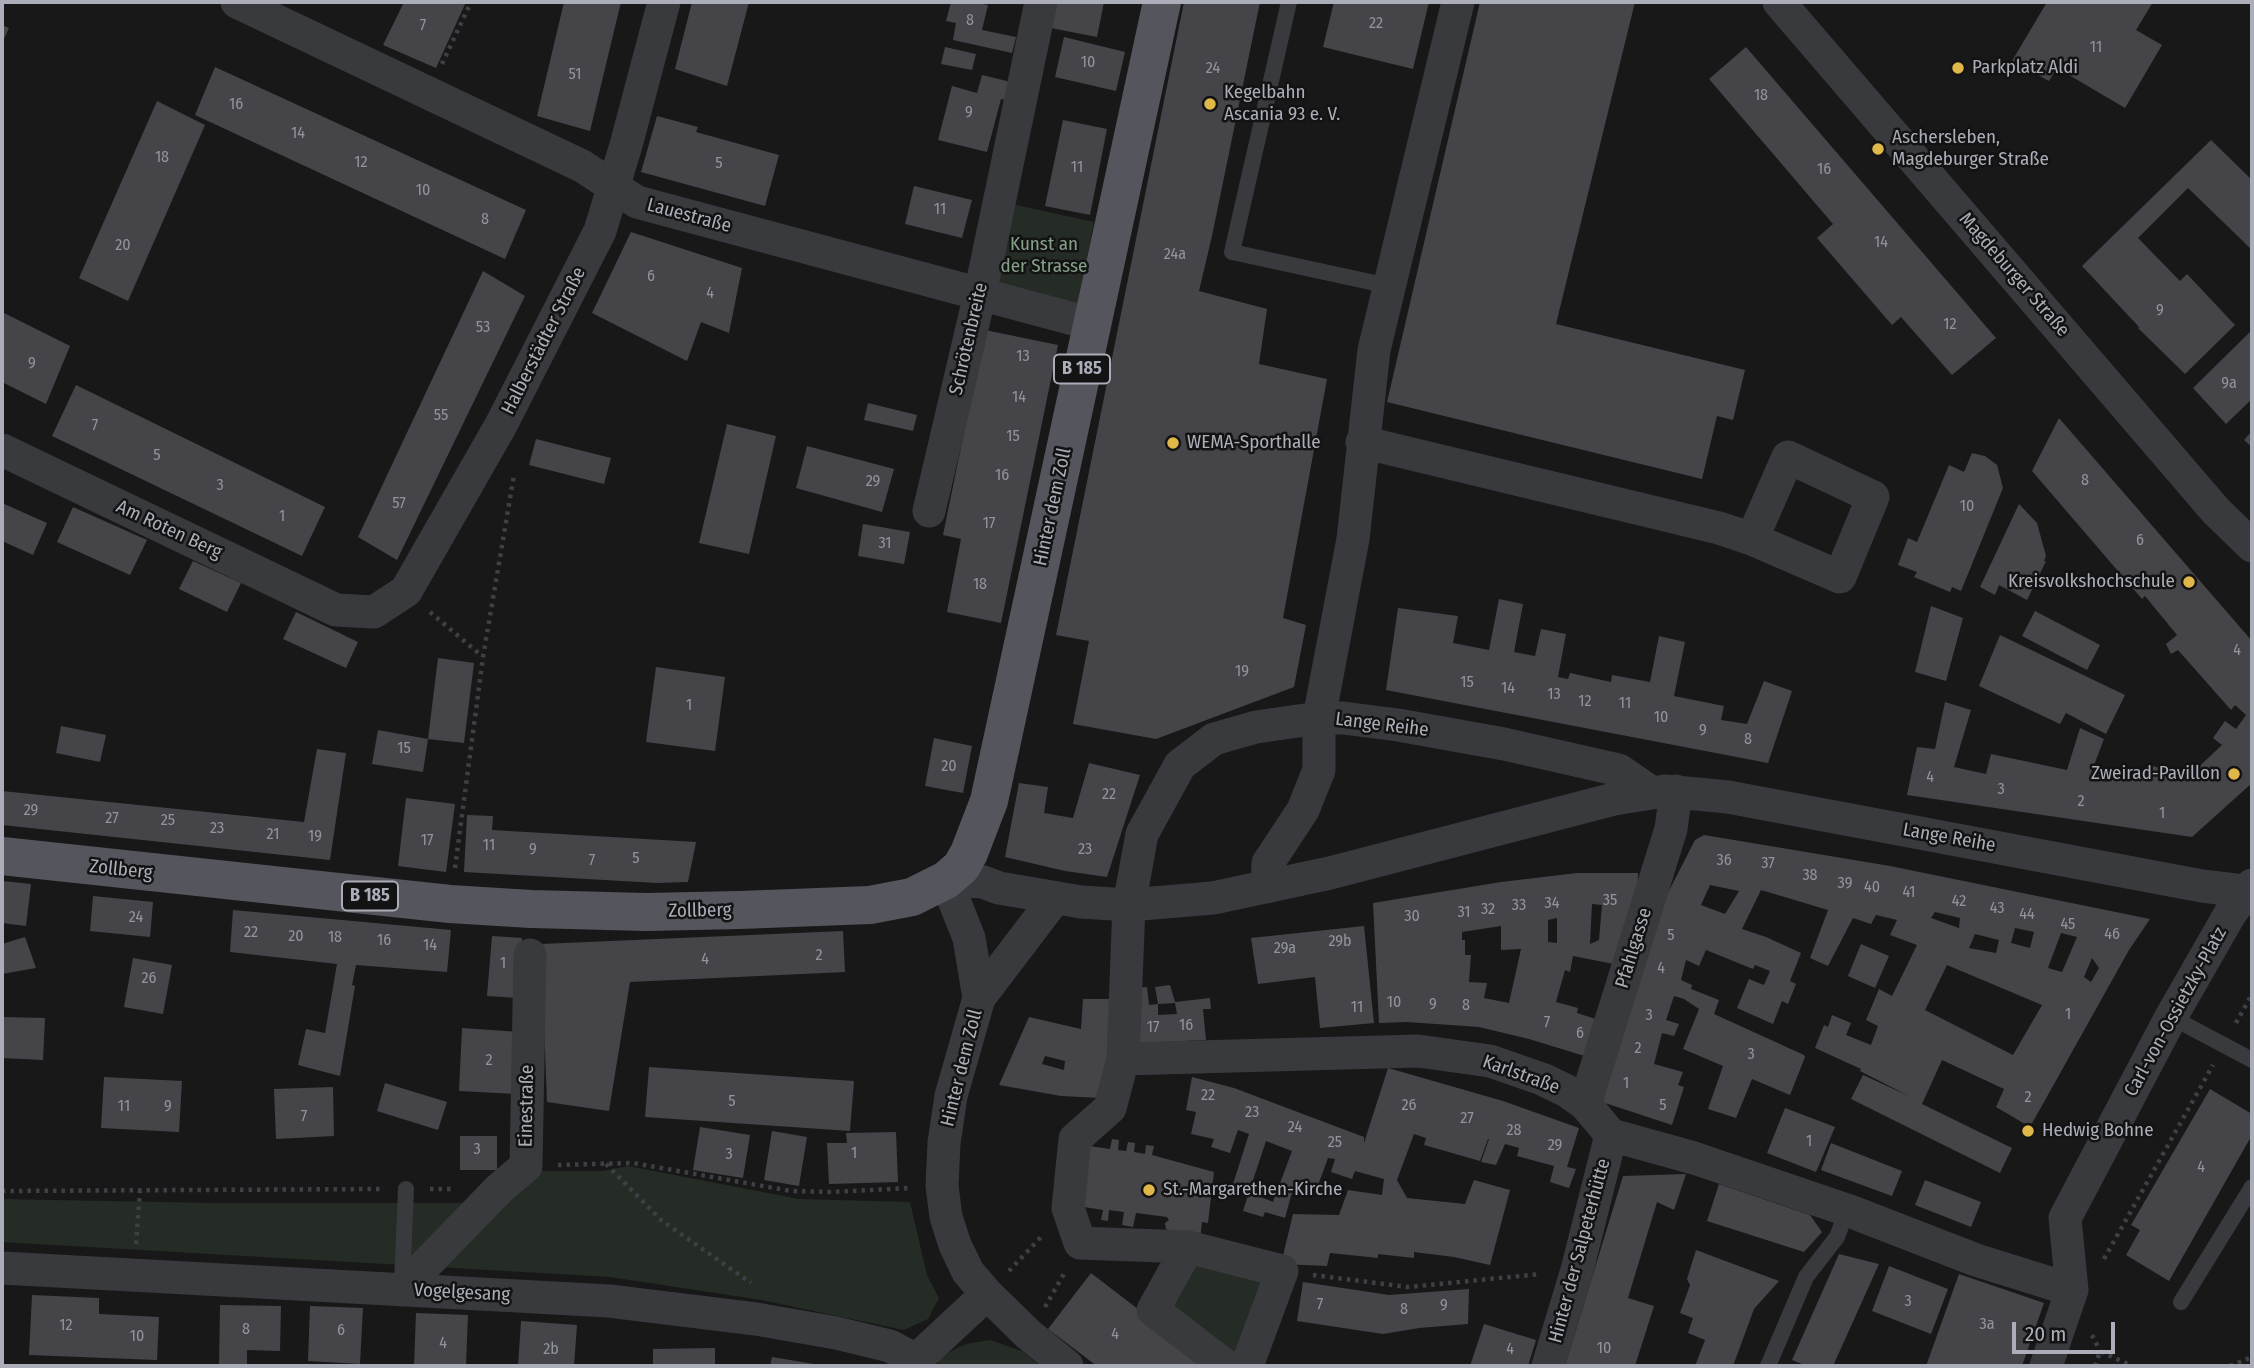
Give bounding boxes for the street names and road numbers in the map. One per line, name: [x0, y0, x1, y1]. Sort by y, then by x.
street label: Lauestraße: [644, 194, 734, 238]
street label: Magdeburger Straße: [1954, 208, 2074, 342]
street label: Halberstädter Straße: [497, 264, 591, 418]
street label: Schrötenbreite: [945, 281, 993, 397]
road number: B 185: [1054, 354, 1110, 384]
street label: Hinter dem Zoll: [1029, 446, 1077, 568]
street label: Am Roten Berg: [113, 496, 225, 564]
street label: Lange Reihe: [1334, 708, 1430, 742]
street label: Lange Reihe: [1901, 819, 1997, 857]
street label: Zollberg: [88, 855, 154, 885]
road number: B 185: [342, 882, 398, 911]
street label: Zollberg: [668, 899, 732, 923]
street label: Pfahlgasse: [1611, 905, 1657, 991]
street label: Carl-von-Ossietzky-Platz: [2120, 923, 2232, 1101]
street label: Hinter dem Zoll: [936, 1007, 988, 1129]
street label: Karlstraße: [1479, 1051, 1563, 1099]
street label: Einestraße: [515, 1065, 539, 1147]
street label: Hinter der Salpeterhütte: [1544, 1156, 1616, 1346]
street label: Vogelgesang: [413, 1279, 511, 1307]

